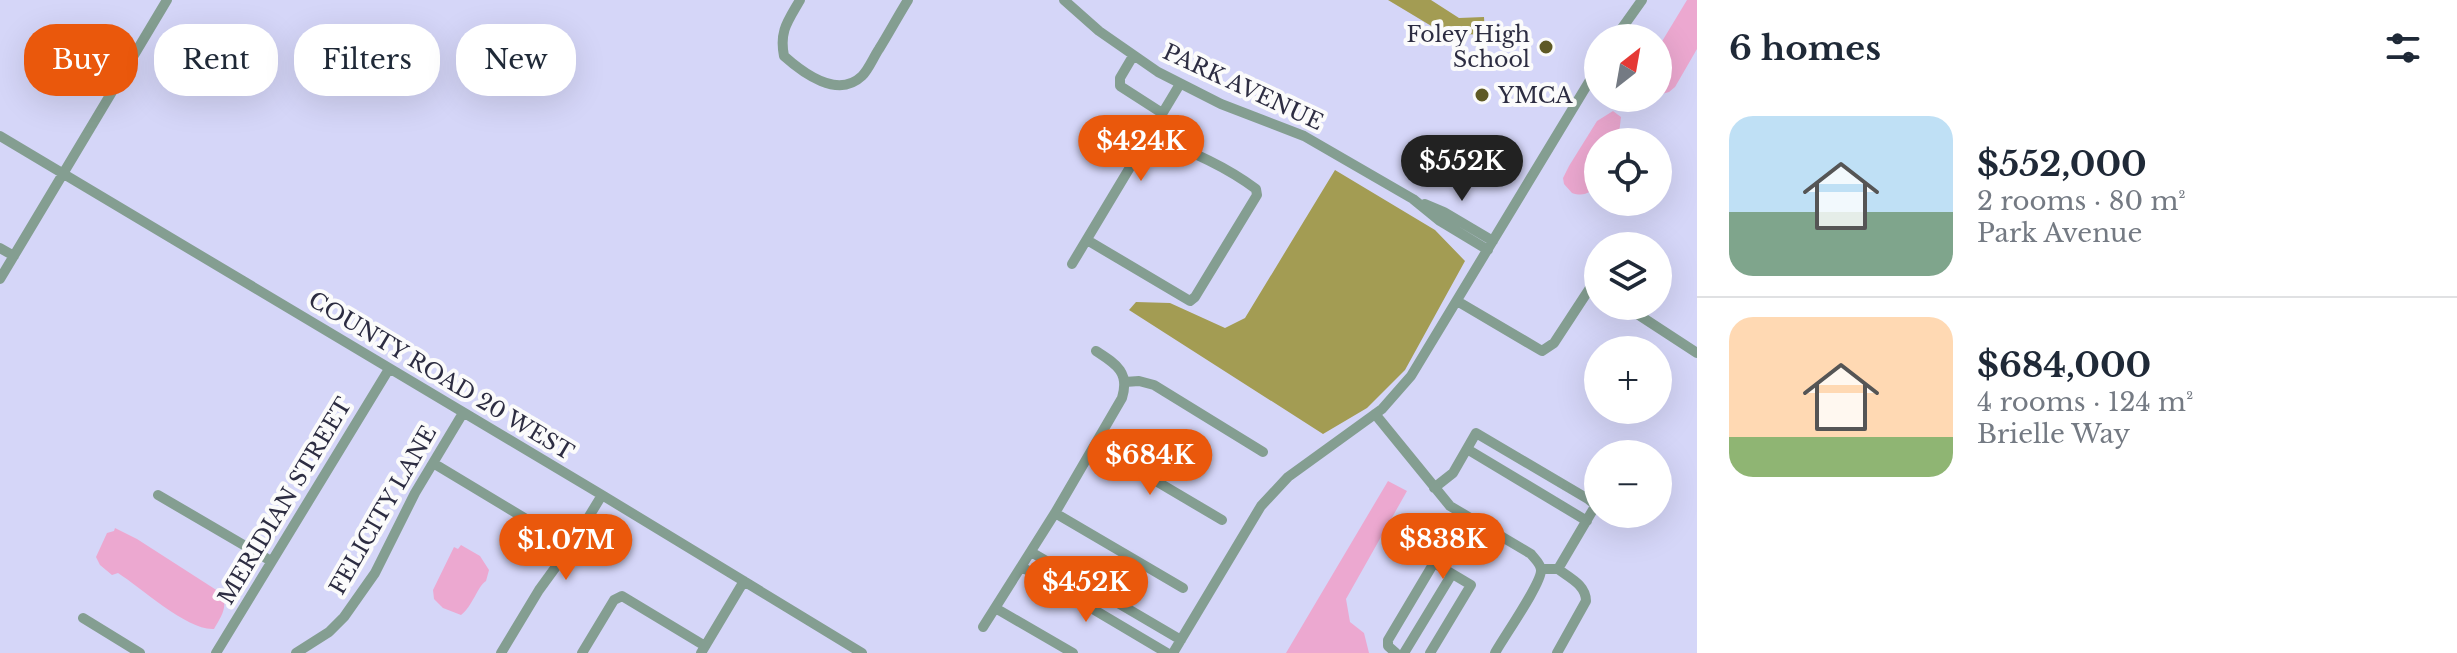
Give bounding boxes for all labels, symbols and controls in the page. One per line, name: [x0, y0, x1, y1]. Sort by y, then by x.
place label: Foley High School: [1406, 21, 1530, 73]
chip: Buy: [24, 24, 138, 96]
chip: Rent: [154, 24, 278, 96]
chip: Filters: [294, 24, 440, 96]
chip: New: [456, 24, 576, 96]
north arrow: [1584, 24, 1672, 112]
map controls: [1584, 24, 1672, 528]
icon: filters: [2381, 26, 2425, 70]
text: 6 homes: [1729, 27, 1881, 69]
street label: PARK AVENUE: [1159, 38, 1327, 136]
marker: Foley High School: [1537, 38, 1555, 56]
place label: YMCA: [1497, 82, 1574, 109]
marker: YMCA: [1473, 86, 1491, 104]
pin: $424K: [1085, 115, 1197, 183]
text: $424K: [1096, 125, 1186, 157]
button: locate: [1584, 128, 1672, 216]
pin: $552K: [1406, 135, 1518, 203]
text: $552,000: [1977, 143, 2147, 185]
text: $552K: [1419, 145, 1505, 177]
icon: home: [1793, 148, 1889, 244]
text: 2 rooms · 80 m²: [1977, 185, 2186, 217]
text: Park Avenue: [1977, 217, 2142, 249]
button: layers: [1584, 232, 1672, 320]
street label: COUNTY ROAD 20 WEST: [304, 286, 579, 466]
button: +: [1584, 336, 1672, 424]
text: $684,000: [1977, 344, 2151, 386]
icon: home: [1793, 349, 1889, 445]
text: 4 rooms · 124 m²: [1977, 386, 2193, 418]
street label: MERIDIAN STREET: [213, 392, 358, 609]
text: Brielle Way: [1977, 418, 2130, 450]
street label: FELICITY LANE: [324, 421, 442, 599]
pin: $684K: [1094, 429, 1206, 497]
text: $684K: [1105, 439, 1195, 471]
button: −: [1584, 440, 1672, 528]
pin: $838K: [1387, 513, 1499, 581]
pin: $1.07M: [501, 514, 631, 582]
text: $838K: [1399, 523, 1487, 555]
text: $1.07M: [517, 524, 615, 556]
pin: $452K: [1030, 556, 1142, 624]
text: $452K: [1042, 566, 1130, 598]

